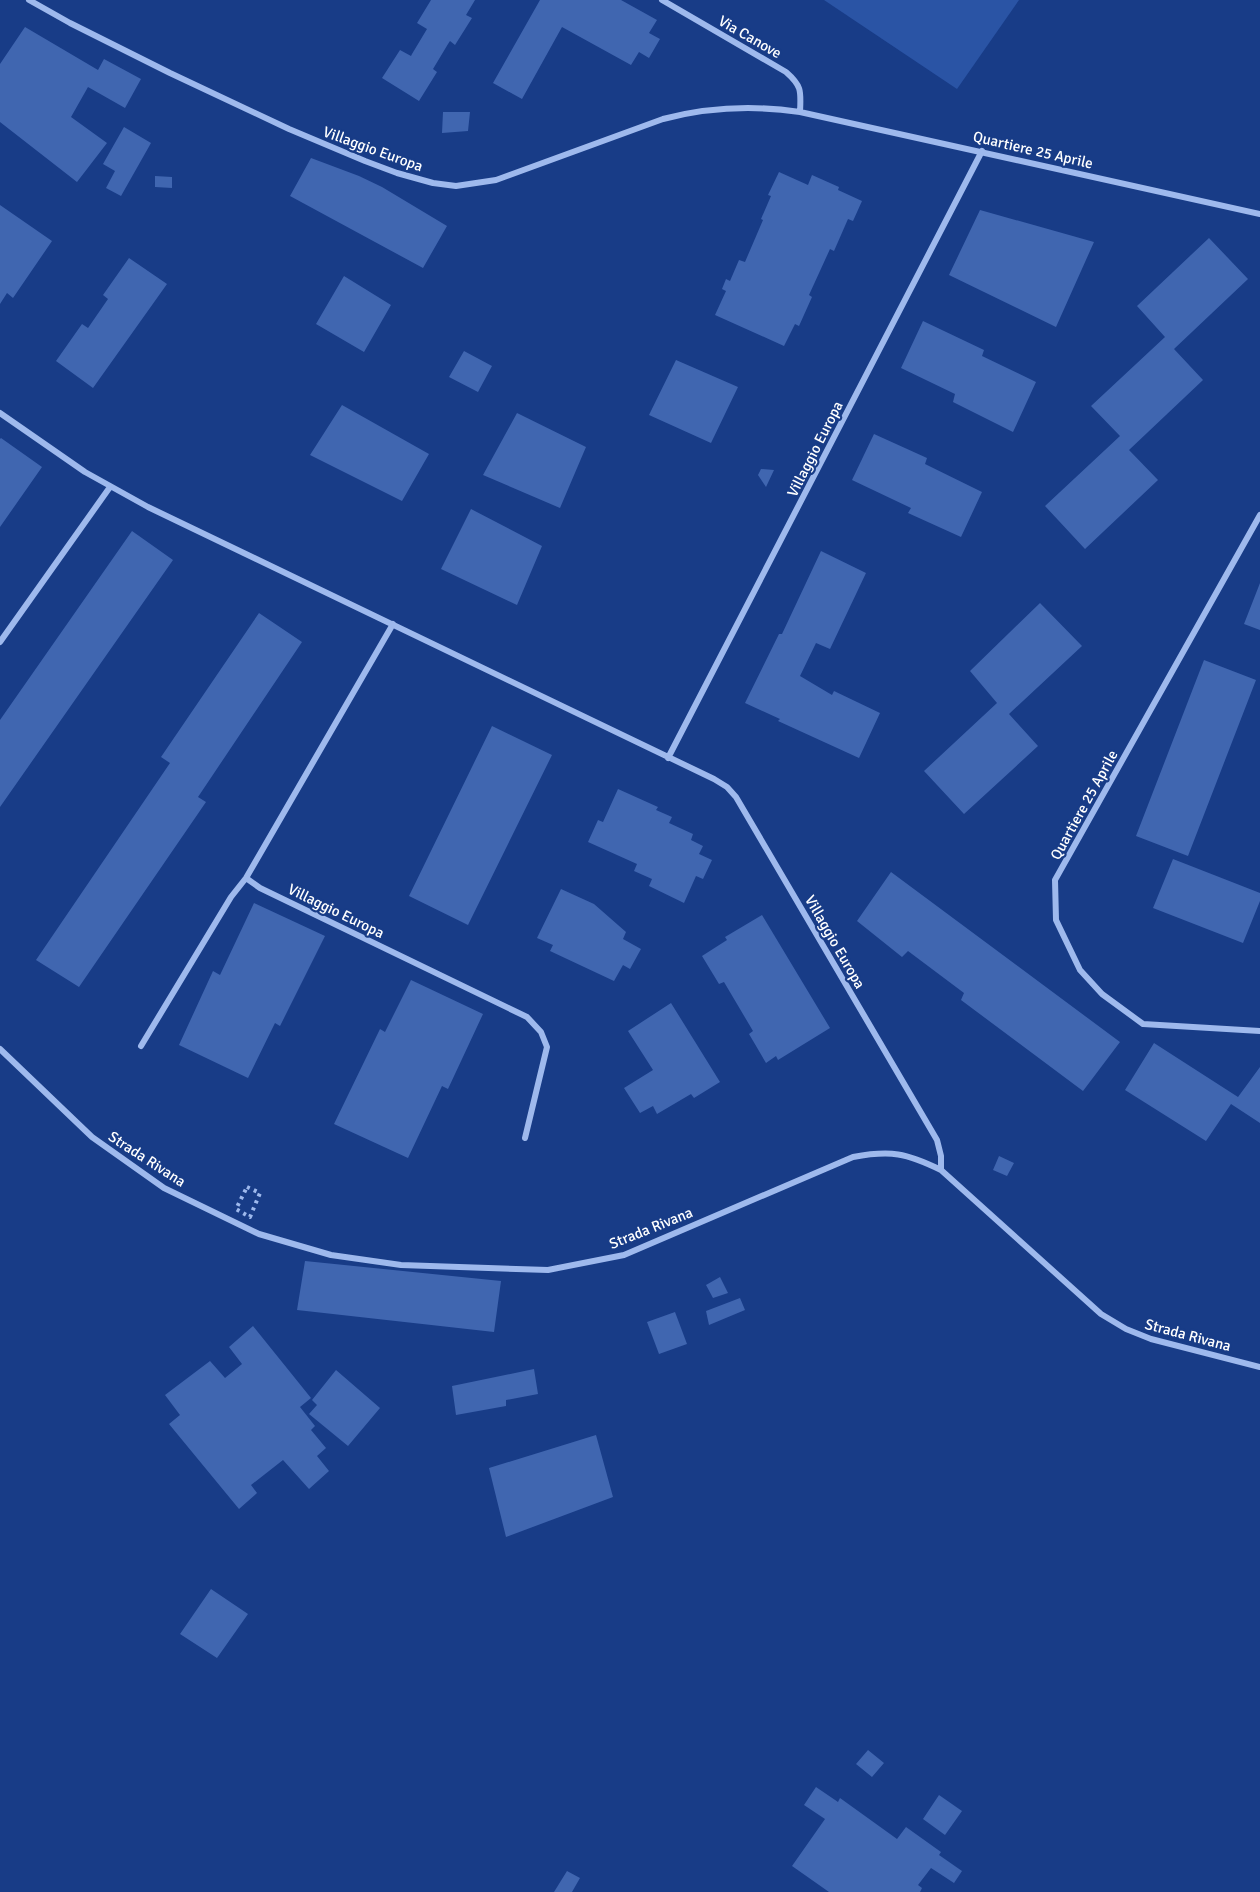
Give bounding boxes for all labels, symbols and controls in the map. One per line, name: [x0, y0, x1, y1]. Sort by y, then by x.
street label: Via Canove: [715, 12, 785, 62]
street label: Villaggio Europa: [321, 123, 425, 175]
street label: Quartiere 25 Aprile: [971, 127, 1095, 173]
street label: Villaggio Europa: [783, 398, 847, 500]
street label: Quartiere 25 Aprile: [1046, 747, 1122, 863]
street label: Villaggio Europa: [285, 880, 387, 942]
street label: Villaggio Europa: [801, 892, 869, 992]
street label: Strada Rivana: [105, 1127, 189, 1191]
street label: Strada Rivana: [607, 1203, 695, 1253]
street label: Strada Rivana: [1143, 1315, 1233, 1355]

